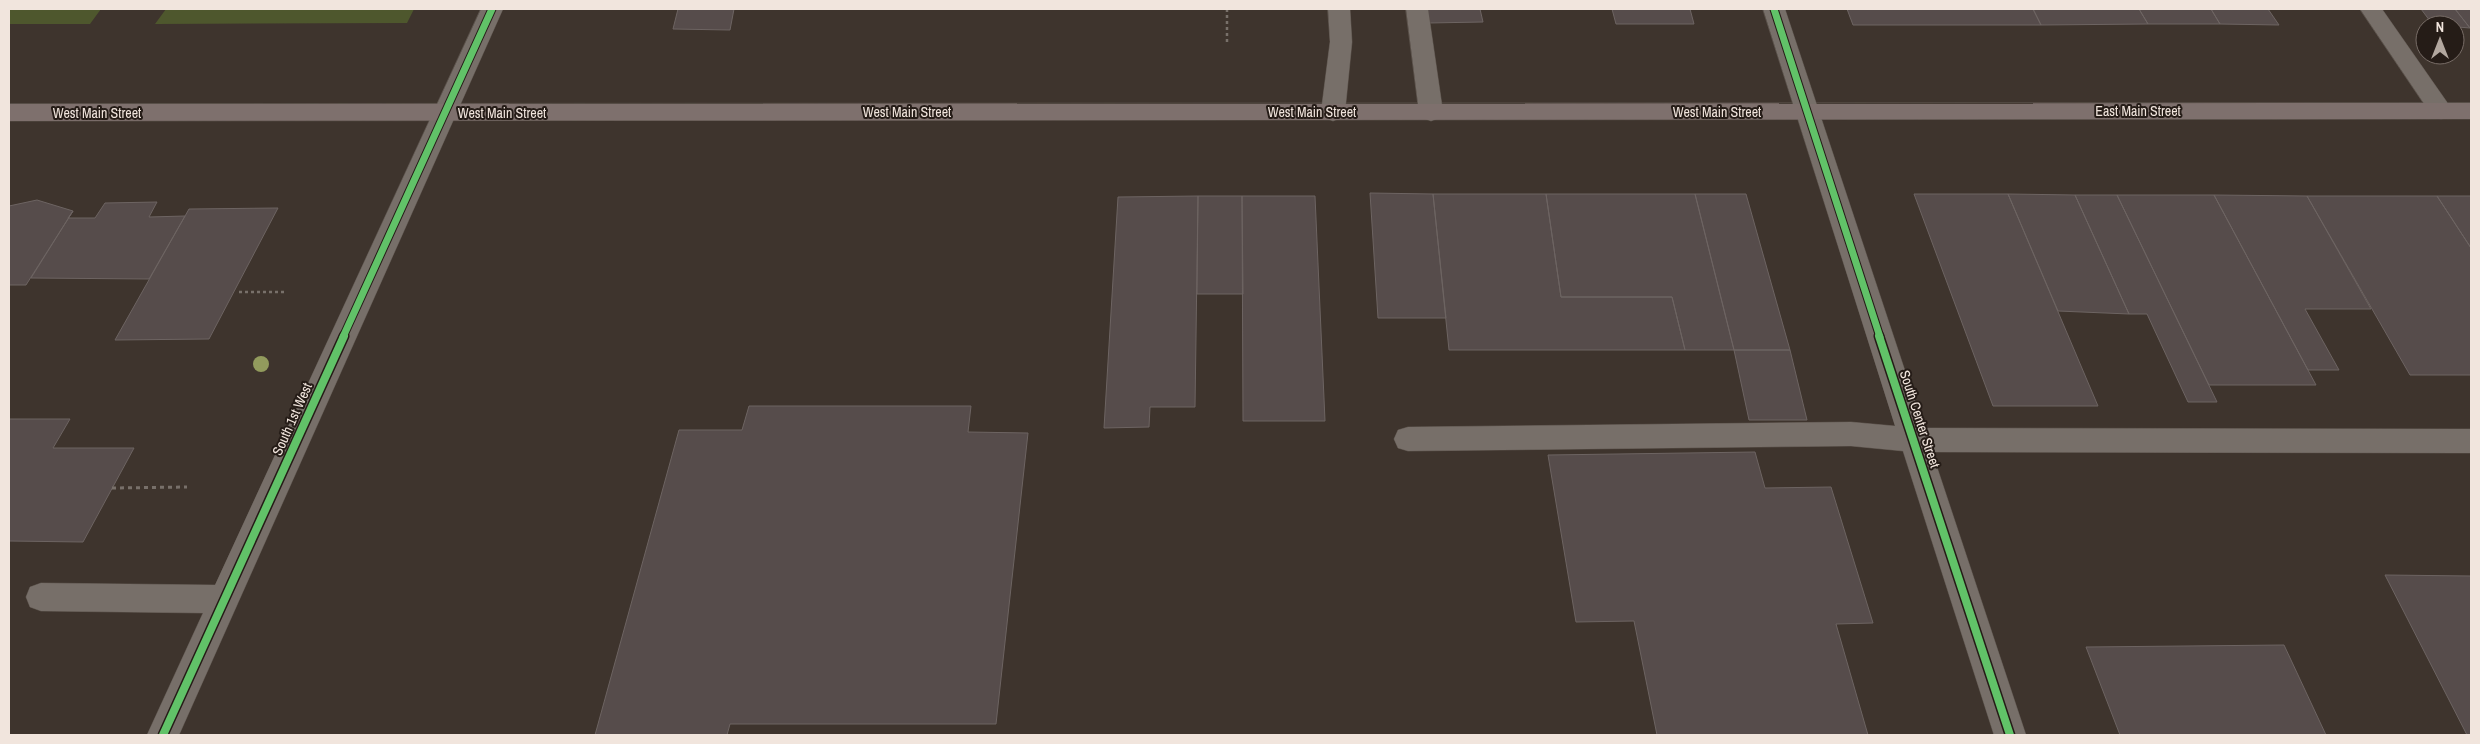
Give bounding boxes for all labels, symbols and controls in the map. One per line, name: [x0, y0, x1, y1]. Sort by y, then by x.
north arrow: [2415, 15, 2465, 65]
text: N: [2436, 18, 2444, 36]
street label: East Main Street: [2095, 102, 2181, 120]
street label: West Main Street: [863, 103, 951, 121]
street label: West Main Street: [1268, 103, 1356, 121]
street label: West Main Street: [1673, 103, 1761, 121]
street label: West Main Street: [53, 104, 141, 122]
street label: West Main Street: [458, 104, 546, 122]
street label: South Center Street: [1896, 368, 1944, 470]
street label: South 1st West: [268, 380, 316, 458]

